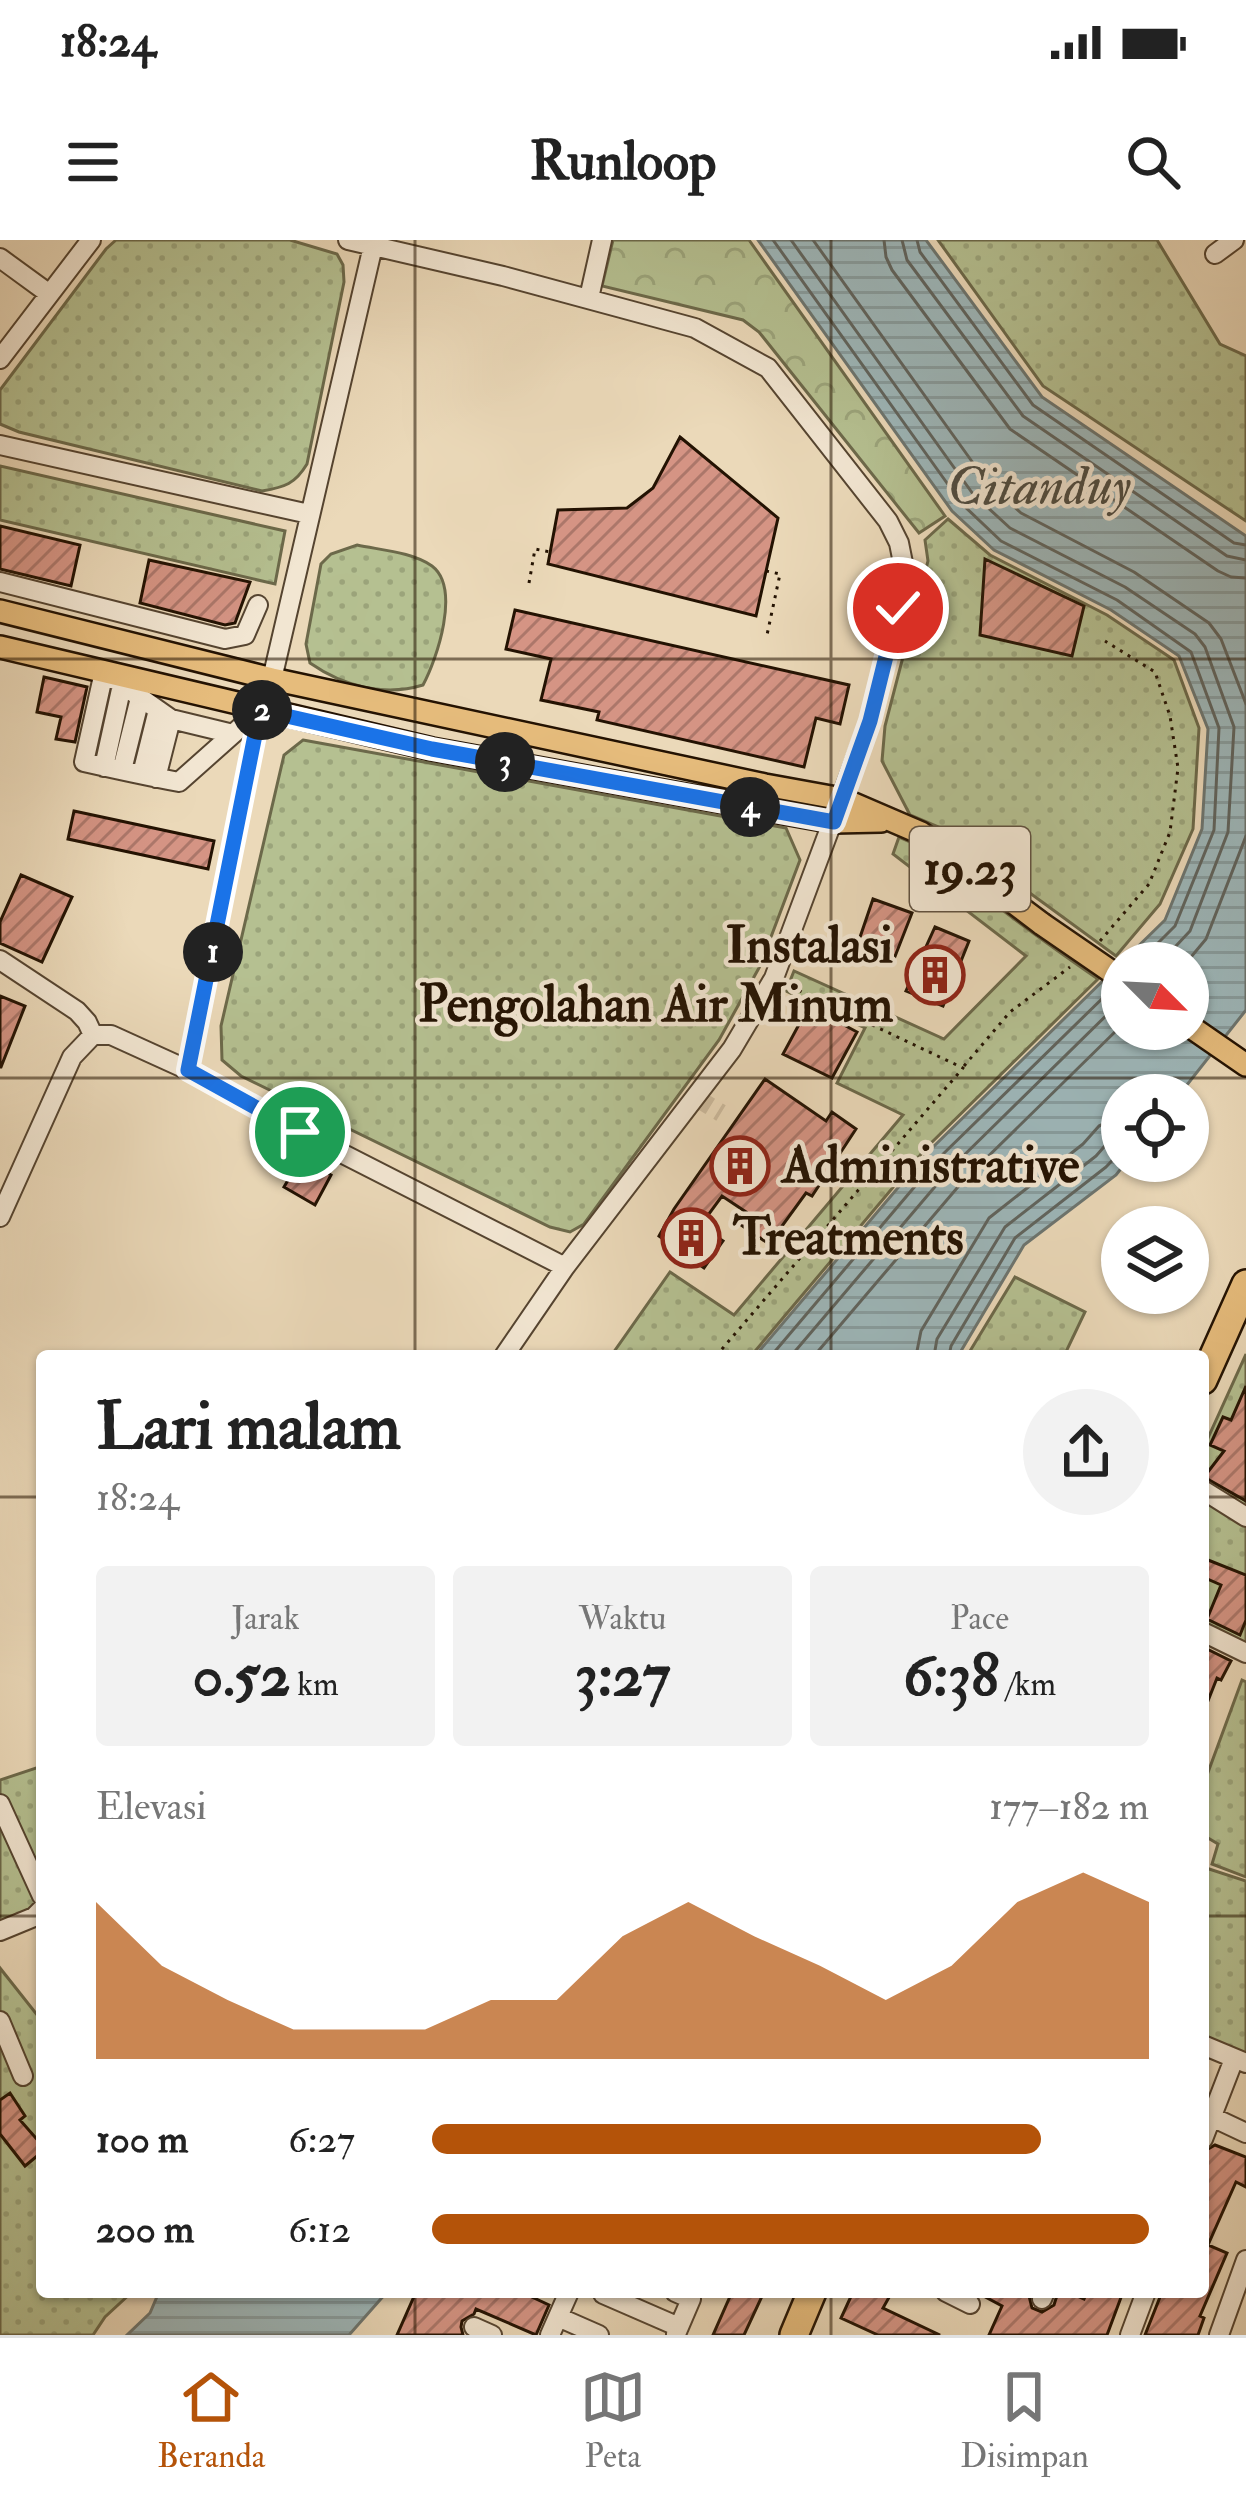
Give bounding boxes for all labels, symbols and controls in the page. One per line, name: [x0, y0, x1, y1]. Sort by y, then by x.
text: 18:24: [60, 14, 155, 70]
text: Runloop: [530, 128, 716, 196]
icon: menu: [60, 129, 126, 195]
icon: search: [1120, 129, 1186, 195]
water label: Citanduy: [947, 453, 1132, 521]
pin: [847, 557, 949, 659]
icon: check: [865, 575, 931, 641]
pin: 2: [232, 680, 292, 740]
text: 2: [254, 689, 270, 730]
pin: 3: [475, 732, 535, 792]
text: 3: [499, 741, 511, 782]
pin: 4: [720, 777, 780, 837]
text: 4: [741, 786, 759, 827]
road number: 19.23: [910, 827, 1030, 911]
place label: Instalasi Pengolahan Air Minum: [418, 914, 893, 1037]
pin: 1: [183, 922, 243, 982]
text: 1: [207, 931, 219, 972]
north arrow: [1101, 942, 1209, 1050]
map controls: [1101, 942, 1209, 1314]
building icon: Instalasi Pengolahan Air Minum: [904, 944, 966, 1006]
button: locate: [1101, 1074, 1209, 1182]
pin: [249, 1081, 351, 1183]
icon: arrive: [267, 1099, 333, 1165]
place label: Administrative: [780, 1134, 1080, 1198]
building icon: Administrative: [709, 1135, 771, 1197]
place label: Treatments: [732, 1206, 964, 1270]
button: layers: [1101, 1206, 1209, 1314]
building icon: Treatments: [660, 1207, 722, 1269]
text: Lari malam: [96, 1386, 401, 1469]
button: share: [1023, 1389, 1149, 1515]
text: 18:24: [96, 1473, 179, 1522]
text: Jarak: [232, 1598, 299, 1639]
text: Waktu: [579, 1598, 666, 1639]
text: Pace: [950, 1598, 1009, 1639]
text: 0.52: [192, 1639, 290, 1714]
text: 3:27: [575, 1639, 670, 1714]
text: 6:38: [903, 1639, 999, 1714]
text: km: [290, 1664, 339, 1705]
text: /km: [999, 1664, 1056, 1705]
text: Elevasi: [96, 1782, 207, 1831]
text: 177–182 m: [989, 1782, 1149, 1831]
text: 100 m: [96, 2115, 188, 2164]
text: 6:27: [288, 2115, 355, 2164]
text: 200 m: [96, 2205, 194, 2254]
text: 6:12: [288, 2205, 351, 2254]
tab: Beranda: [157, 2364, 265, 2477]
tab: Peta: [580, 2364, 646, 2477]
tab: Disimpan: [960, 2364, 1089, 2477]

